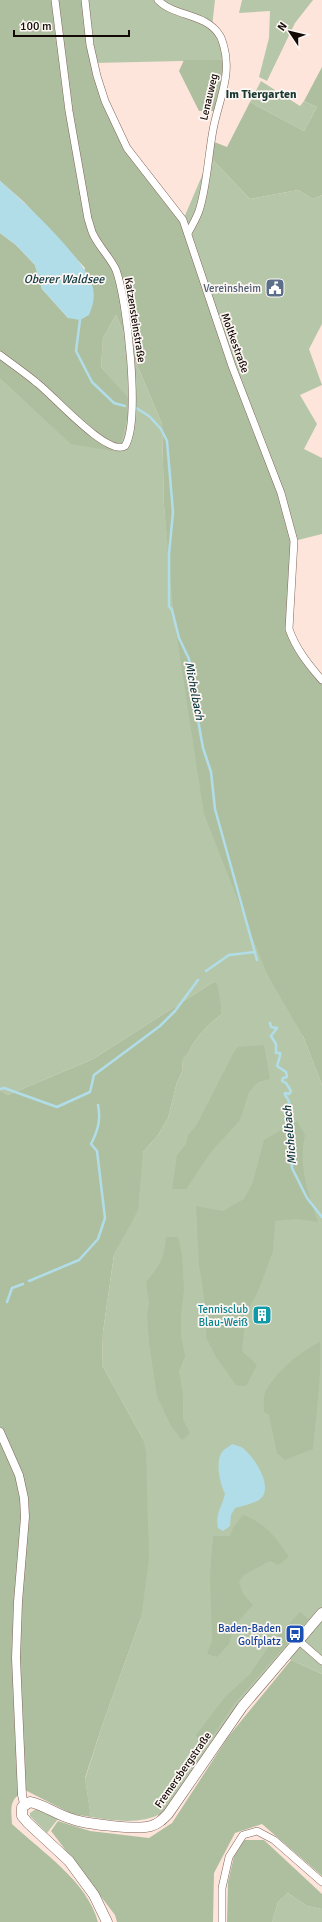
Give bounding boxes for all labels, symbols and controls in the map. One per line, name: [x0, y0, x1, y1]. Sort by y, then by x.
scale bar: [14, 12, 129, 38]
north arrow: [270, 12, 310, 52]
text: 100 m: [20, 19, 52, 34]
text: N: [275, 20, 290, 33]
street label: Lenauweg: [197, 72, 221, 122]
district label: Im Tiergarten: [225, 87, 297, 102]
water label: Oberer Waldsee: [24, 272, 105, 287]
street label: Katzensteinstraße: [122, 277, 148, 363]
public building icon: Vereinsheim: [264, 277, 286, 299]
place label: Vereinsheim: [203, 282, 261, 295]
street label: Moltkestraße: [218, 311, 252, 375]
water label: Michelbach: [181, 660, 207, 722]
water label: Michelbach: [280, 1104, 300, 1165]
place label: Tennisclub Blau-Weiß: [198, 1303, 248, 1329]
building icon: Tennisclub Blau-Weiß: [251, 1304, 273, 1326]
place label: Baden-Baden Golfplatz: [218, 1622, 281, 1648]
bus stop icon: Baden-Baden Golfplatz: [284, 1623, 306, 1645]
street label: Fremersbergstraße: [152, 1730, 214, 1810]

